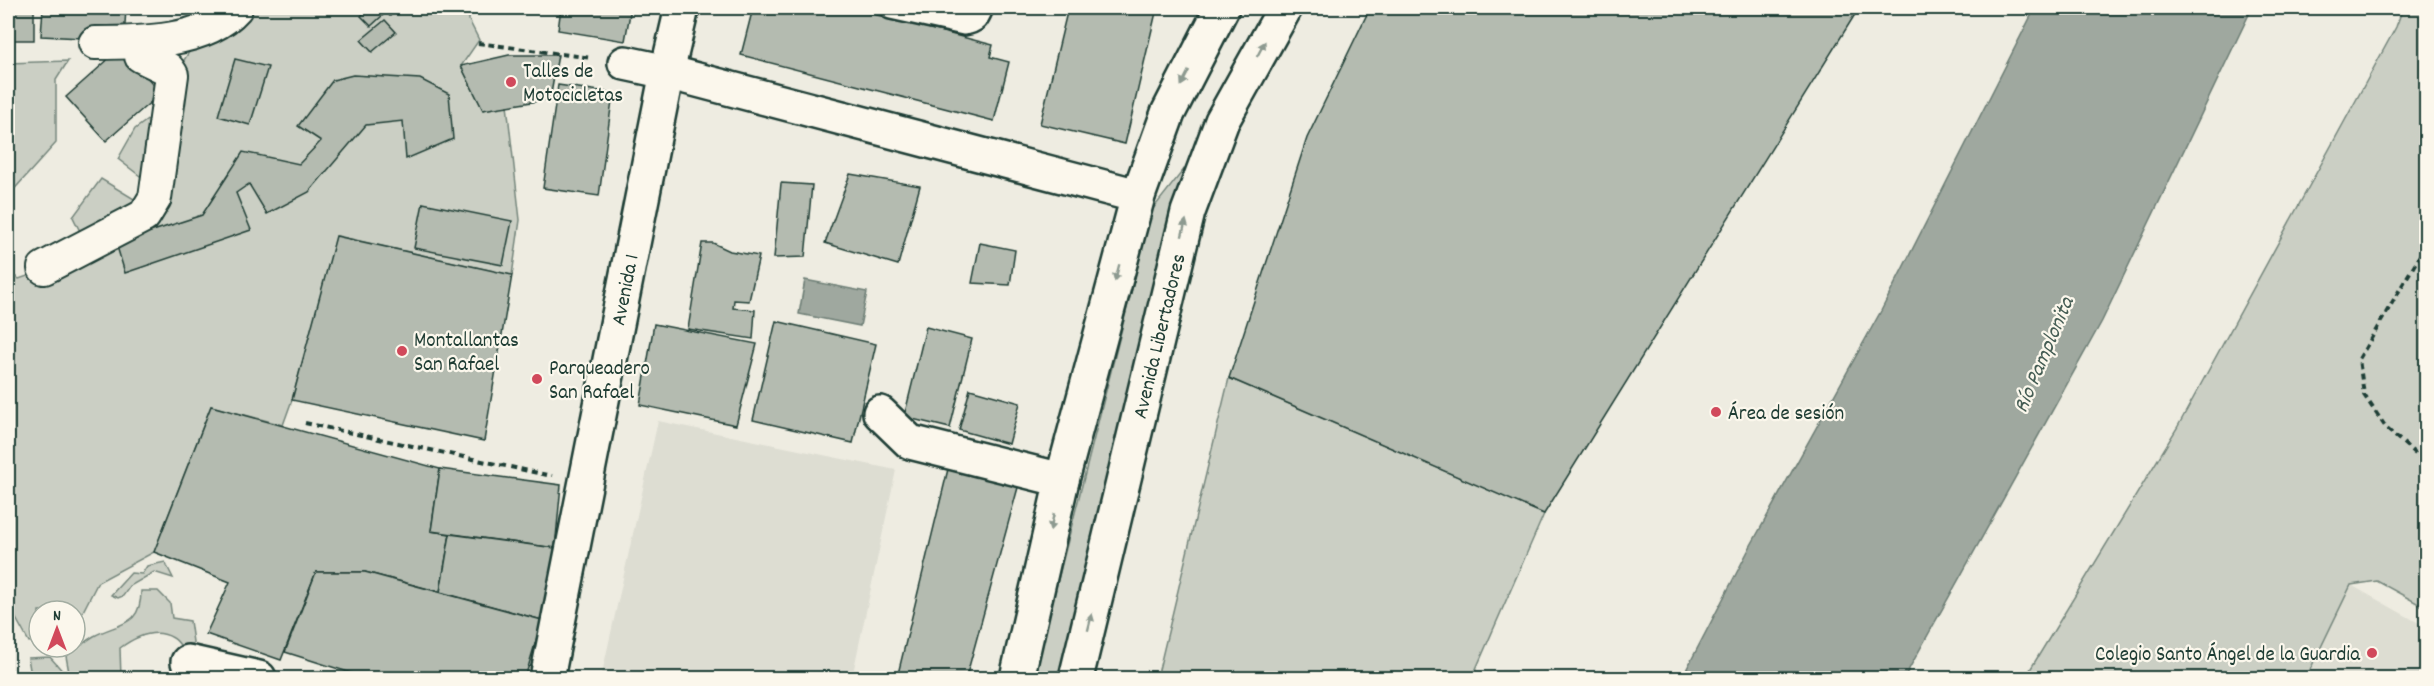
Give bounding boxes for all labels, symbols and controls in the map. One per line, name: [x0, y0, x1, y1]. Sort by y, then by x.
one-way arrow: [1256, 40, 1266, 57]
place label: Talles de Motocicletas: [523, 58, 623, 112]
one-way arrow: [1181, 70, 1190, 87]
marker: Talles de Motocicletas: [504, 75, 518, 89]
one-way arrow: [1180, 219, 1190, 237]
street label: Avenida Libertadores: [1127, 251, 1195, 422]
street label: Avenida 1: [605, 252, 649, 328]
one-way arrow: [1112, 263, 1122, 282]
water label: Río Pamplonita: [2007, 291, 2084, 418]
place label: Montallantas San Rafael: [414, 327, 519, 381]
marker: Montallantas San Rafael: [395, 344, 409, 358]
place label: Parqueadero San Rafael: [549, 355, 650, 409]
marker: Parqueadero San Rafael: [530, 372, 544, 386]
place label: Área de sesión: [1728, 400, 1844, 430]
marker: Área de sesión: [1709, 405, 1723, 419]
one-way arrow: [1047, 513, 1056, 532]
north arrow: [27, 599, 87, 659]
text: N: [53, 605, 61, 628]
one-way arrow: [1085, 612, 1095, 631]
place label: Colegio Santo Ángel de la Guardia: [2095, 641, 2361, 671]
marker: Colegio Santo Ángel de la Guardia: [2365, 646, 2379, 660]

